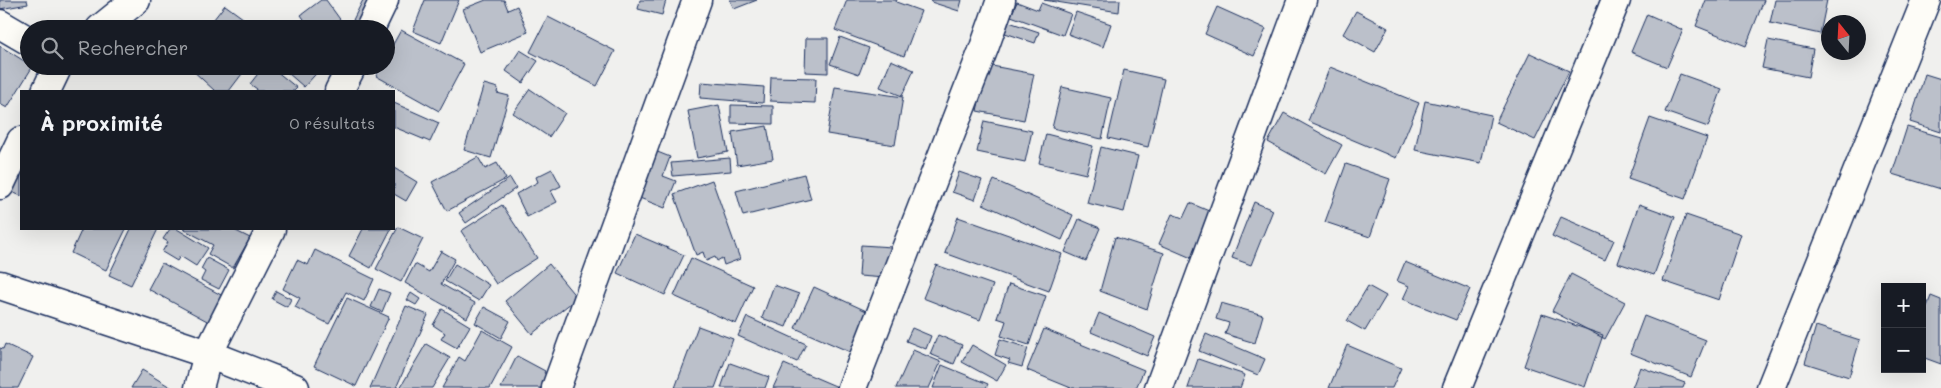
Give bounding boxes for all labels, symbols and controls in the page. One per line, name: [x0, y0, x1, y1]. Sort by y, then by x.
north arrow: [1821, 15, 1866, 60]
search box: [20, 20, 395, 75]
icon: search: [38, 34, 66, 62]
text: Rechercher: [78, 35, 188, 60]
text: À proximité: [40, 109, 163, 136]
text: 0 résultats: [289, 112, 375, 133]
map controls: [1881, 283, 1926, 373]
button: +: [1881, 283, 1926, 328]
button: −: [1881, 328, 1926, 373]

